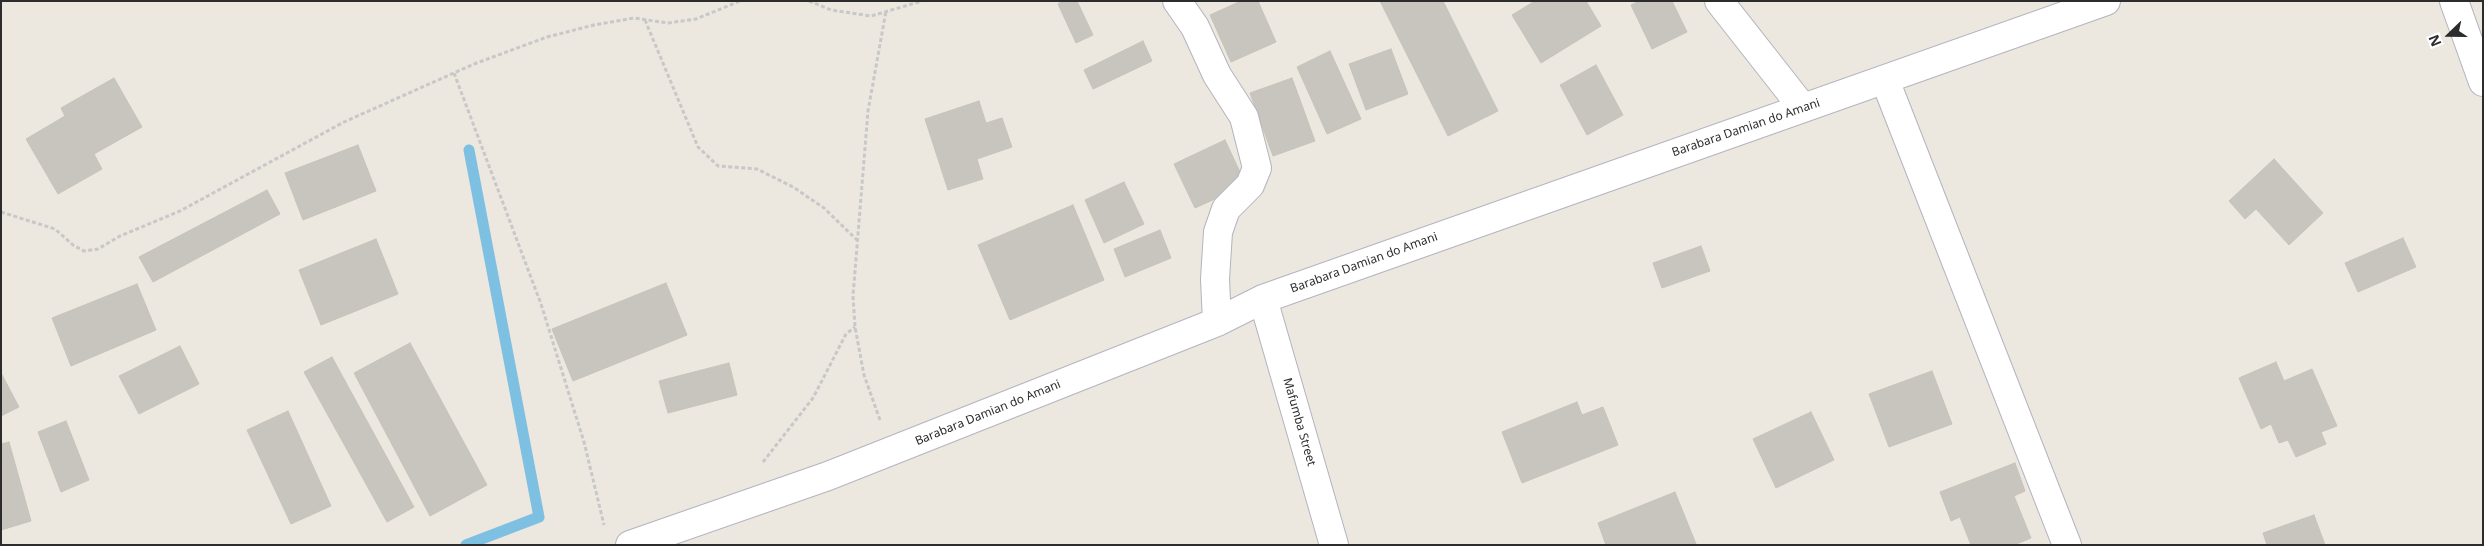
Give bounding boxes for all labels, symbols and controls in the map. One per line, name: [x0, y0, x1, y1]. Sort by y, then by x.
north arrow: [2424, 10, 2474, 60]
text: N: [2424, 32, 2446, 50]
street label: Barabara Damian do Amani: [1670, 96, 1822, 160]
street label: Barabara Damian do Amani: [1288, 230, 1440, 296]
street label: Mafumba Street: [1280, 376, 1318, 468]
street label: Barabara Damian do Amani: [913, 377, 1063, 449]

